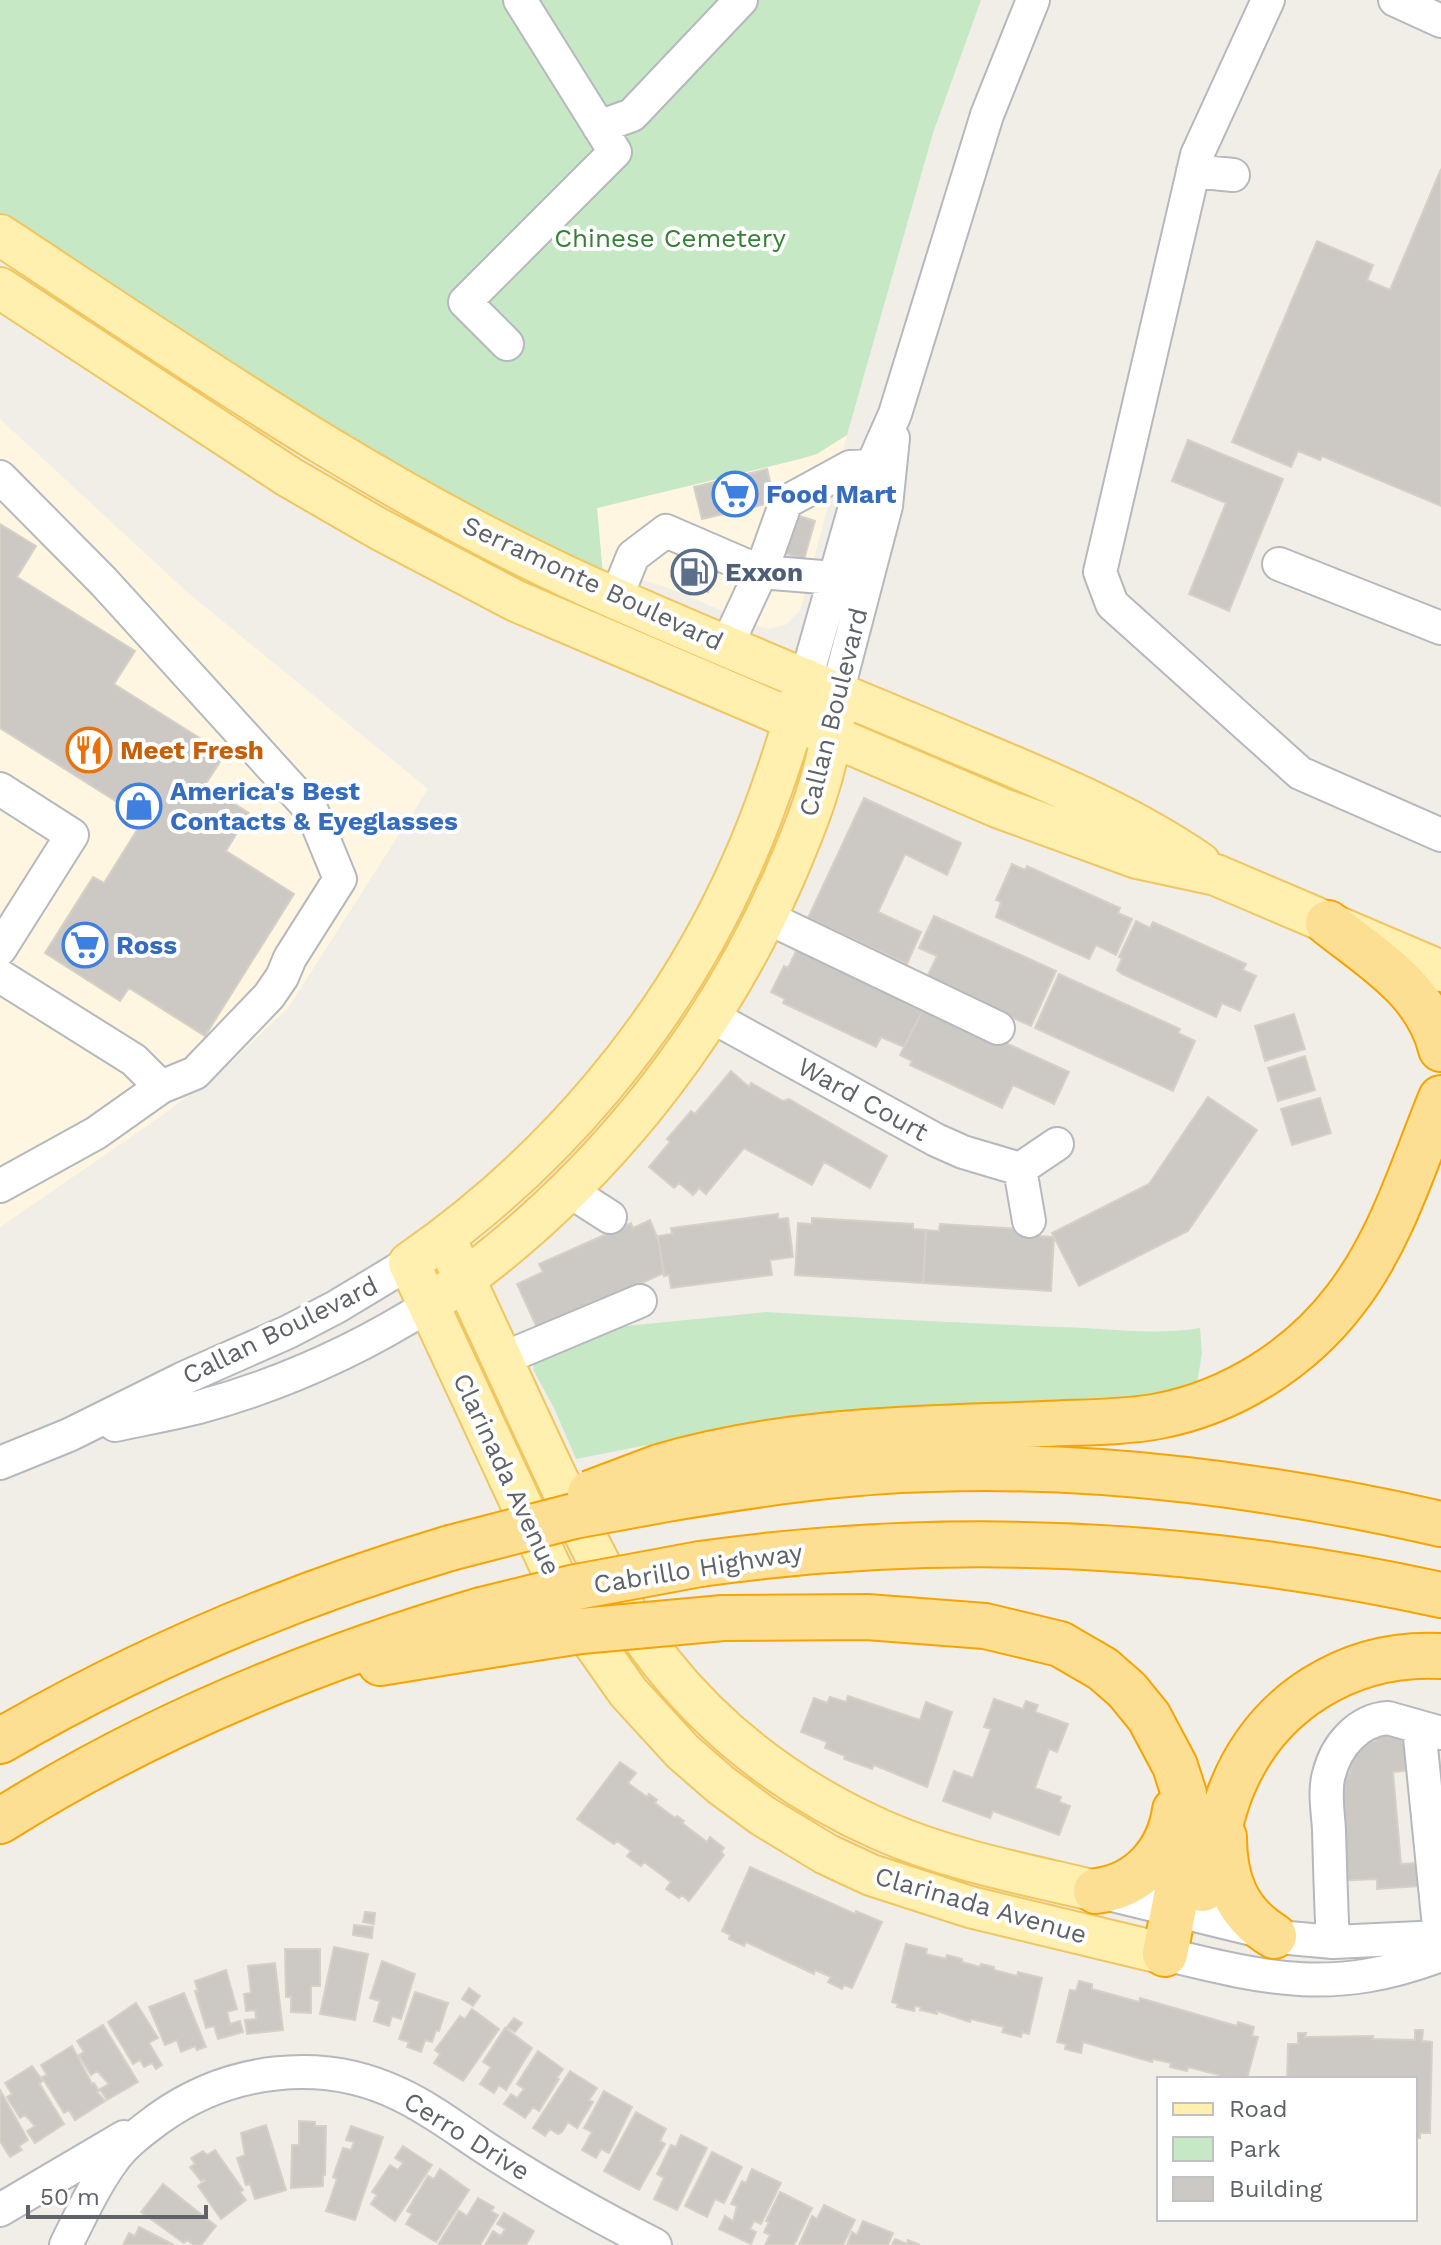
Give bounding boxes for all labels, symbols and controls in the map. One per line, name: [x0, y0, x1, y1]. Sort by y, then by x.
park label: Chinese Cemetery: [554, 223, 786, 253]
supermarket icon: Food Mart: [711, 470, 759, 518]
place label: Food Mart: [766, 479, 897, 509]
street label: Serramonte Boulevard: [458, 509, 728, 657]
fuel station icon: Exxon: [670, 548, 718, 596]
place label: Exxon: [725, 557, 803, 587]
street label: Callan Boulevard: [793, 605, 873, 819]
restaurant icon: Meet Fresh: [65, 726, 113, 774]
place label: Meet Fresh: [120, 735, 264, 765]
place label: America's Best Contacts & Eyeglasses: [170, 776, 458, 836]
shop icon: America's Best Contacts & Eyeglasses: [115, 782, 163, 830]
supermarket icon: Ross: [61, 921, 109, 969]
place label: Ross: [116, 930, 177, 960]
street label: Ward Court: [793, 1051, 933, 1147]
street label: Callan Boulevard: [177, 1270, 383, 1390]
street label: Clarinada Avenue: [447, 1368, 567, 1580]
street label: Cabrillo Highway: [591, 1537, 805, 1599]
street label: Clarinada Avenue: [872, 1860, 1090, 1950]
legend: [1157, 2077, 1417, 2221]
street label: Cerro Drive: [399, 2085, 535, 2187]
text: Road: [1229, 2095, 1288, 2123]
text: Park: [1229, 2135, 1281, 2163]
scale bar: [28, 2169, 206, 2219]
text: Building: [1229, 2175, 1322, 2203]
text: 50 m: [40, 2183, 100, 2211]

